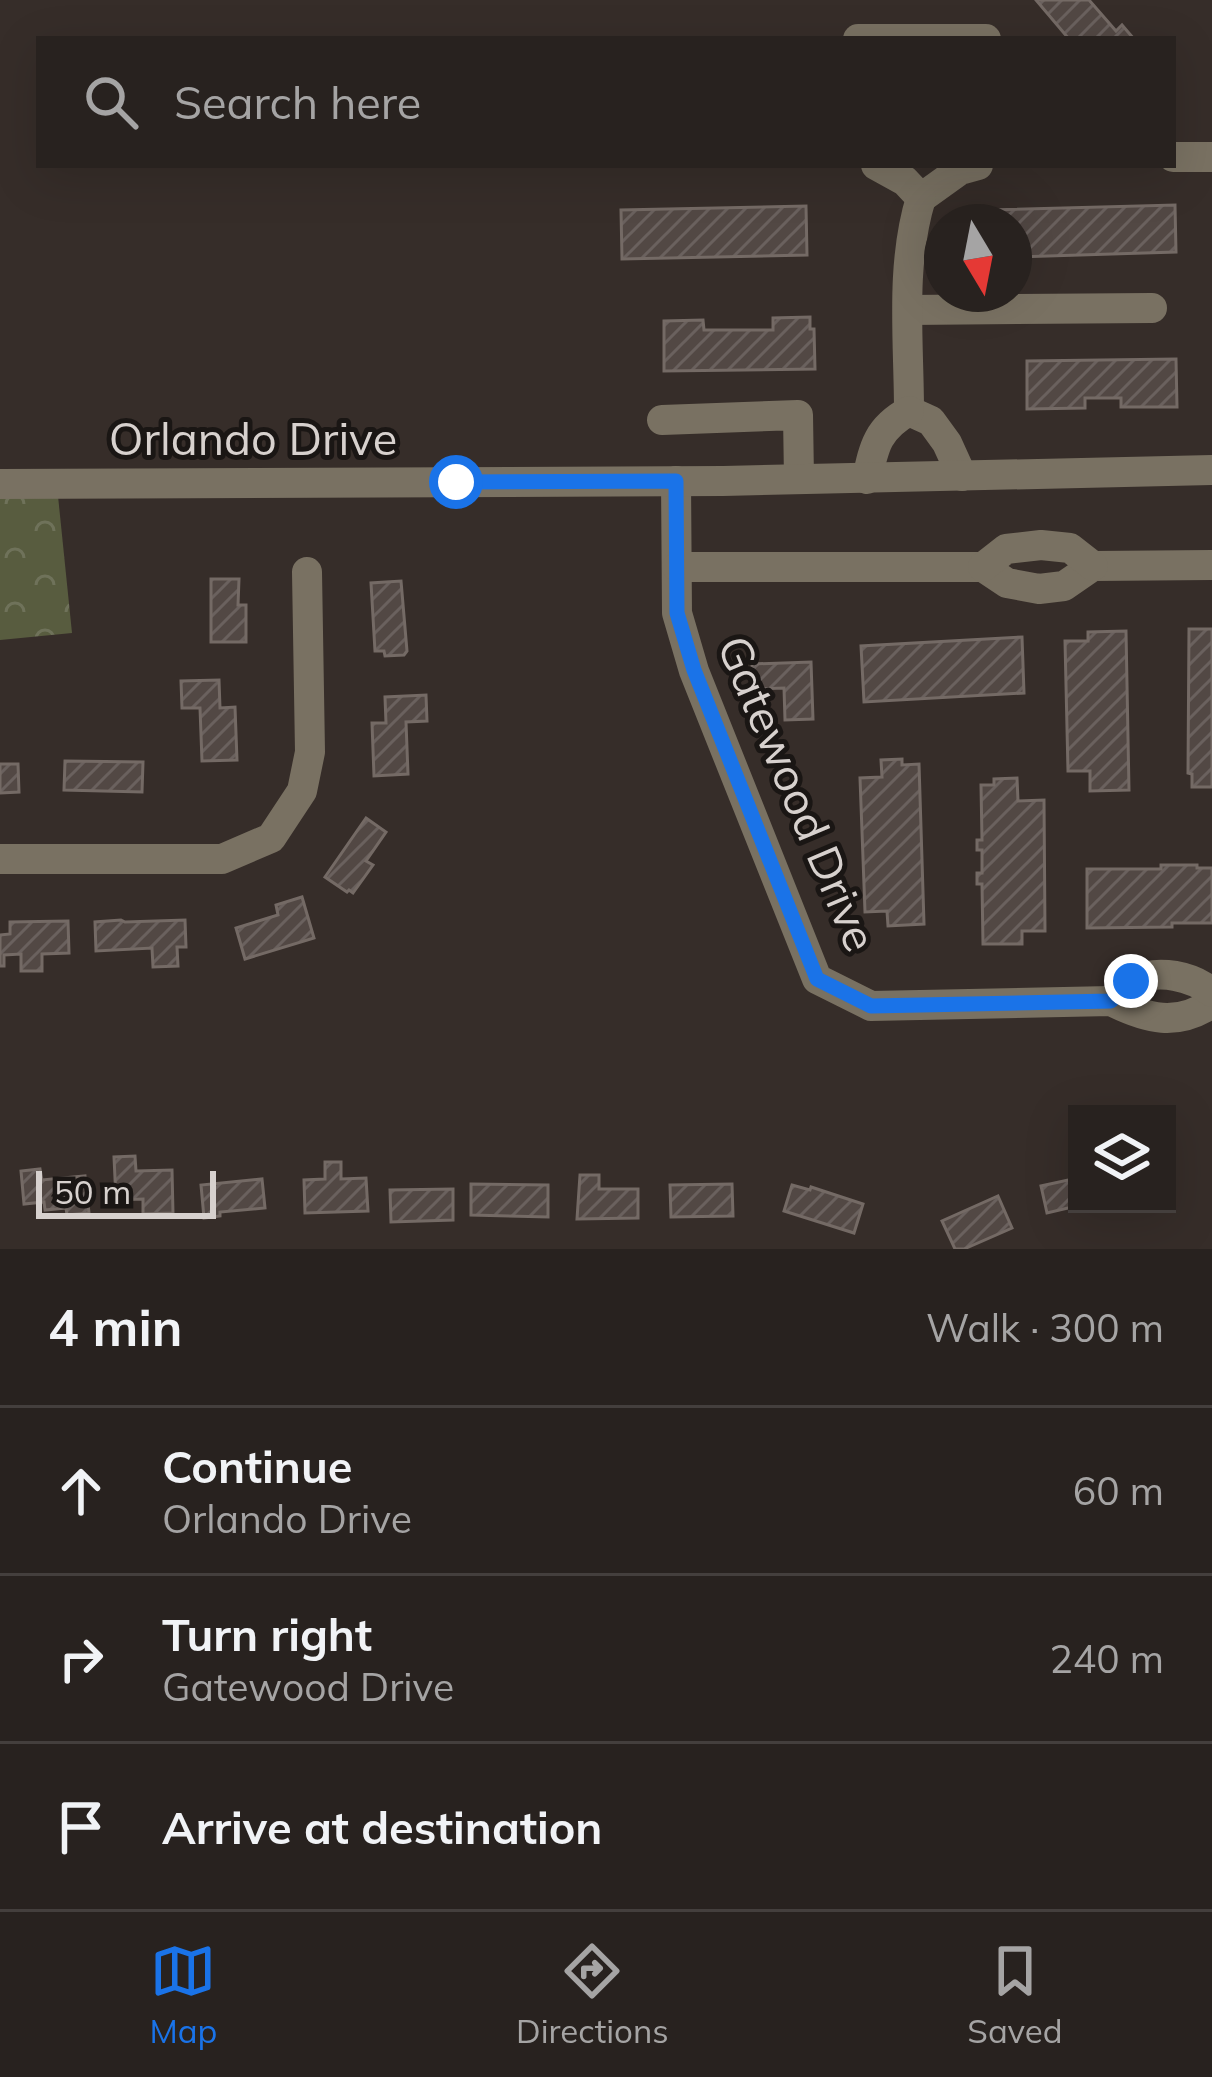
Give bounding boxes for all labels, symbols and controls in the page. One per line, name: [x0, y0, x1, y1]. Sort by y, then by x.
search box: [36, 36, 1176, 168]
icon: search: [78, 69, 144, 135]
text: Search here: [174, 74, 421, 130]
north arrow: [924, 204, 1032, 312]
street label: Orlando Drive: [109, 410, 397, 466]
route start: [429, 455, 483, 509]
street label: Gatewood Drive: [706, 627, 890, 959]
route end: [1104, 954, 1158, 1008]
map controls: [1068, 1105, 1176, 1213]
button: layers: [1068, 1105, 1176, 1213]
scale bar: [36, 1165, 216, 1218]
text: 50 m: [54, 1171, 131, 1212]
text: 4 min: [48, 1295, 183, 1359]
text: Walk · 300 m: [926, 1303, 1164, 1352]
text: Continue: [162, 1438, 352, 1494]
icon: ahead: [48, 1458, 114, 1524]
text: 60 m: [1073, 1466, 1164, 1515]
text: Orlando Drive: [162, 1494, 412, 1543]
text: Turn right: [162, 1606, 372, 1662]
icon: right: [48, 1626, 114, 1692]
text: 240 m: [1049, 1634, 1164, 1683]
text: Gatewood Drive: [162, 1662, 454, 1711]
icon: arrive: [48, 1794, 114, 1860]
text: Arrive at destination: [162, 1799, 602, 1855]
tab: Map: [149, 1938, 217, 2051]
tab: Directions: [516, 1938, 669, 2051]
tab: Saved: [967, 1938, 1063, 2051]

